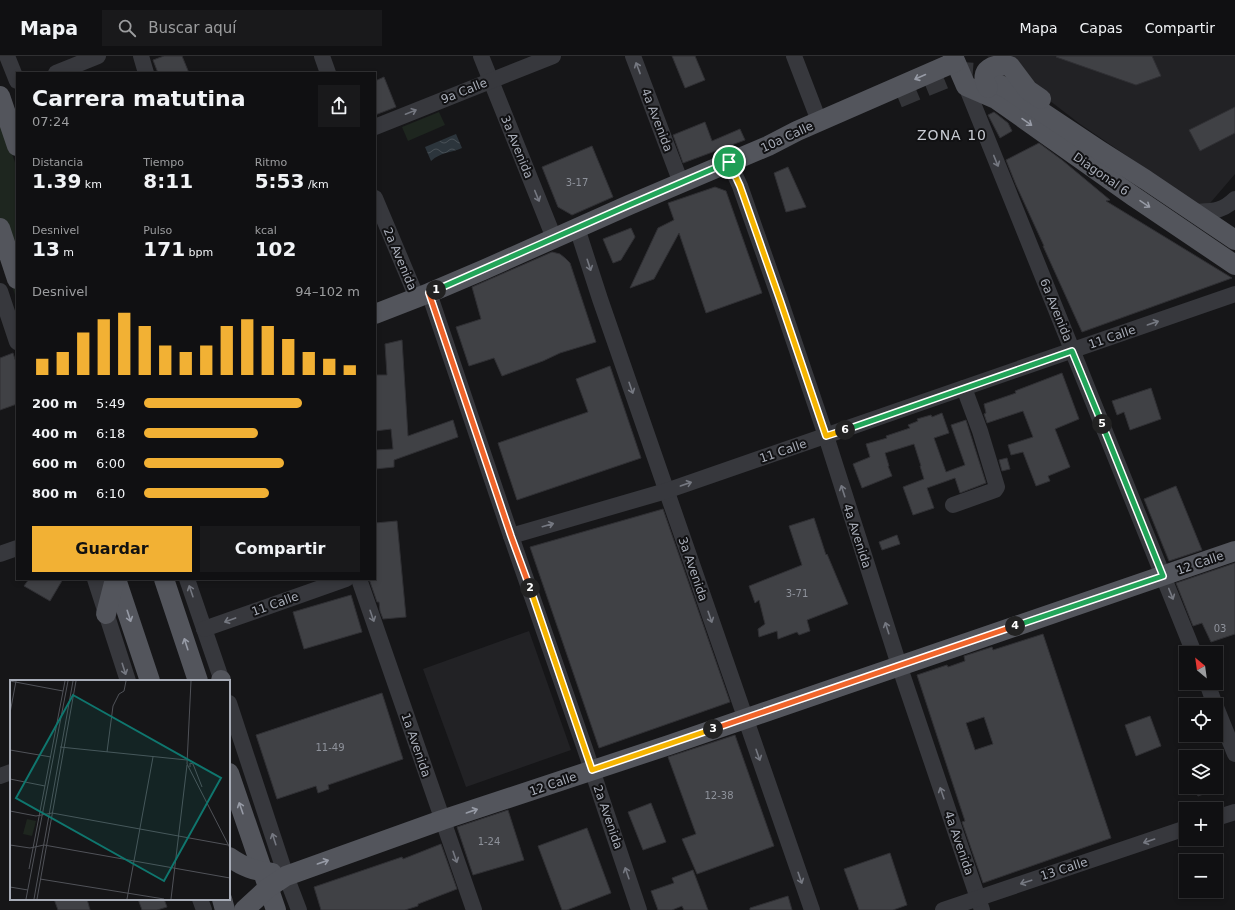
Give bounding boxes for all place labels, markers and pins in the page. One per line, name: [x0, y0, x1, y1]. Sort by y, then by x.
pin: [712, 145, 746, 179]
pin: 1: [426, 280, 446, 300]
pin: 5: [1092, 414, 1112, 434]
pin: 6: [835, 420, 855, 440]
pin: 2: [520, 578, 540, 598]
pin: 4: [1005, 616, 1025, 636]
pin: 3: [703, 719, 723, 739]

